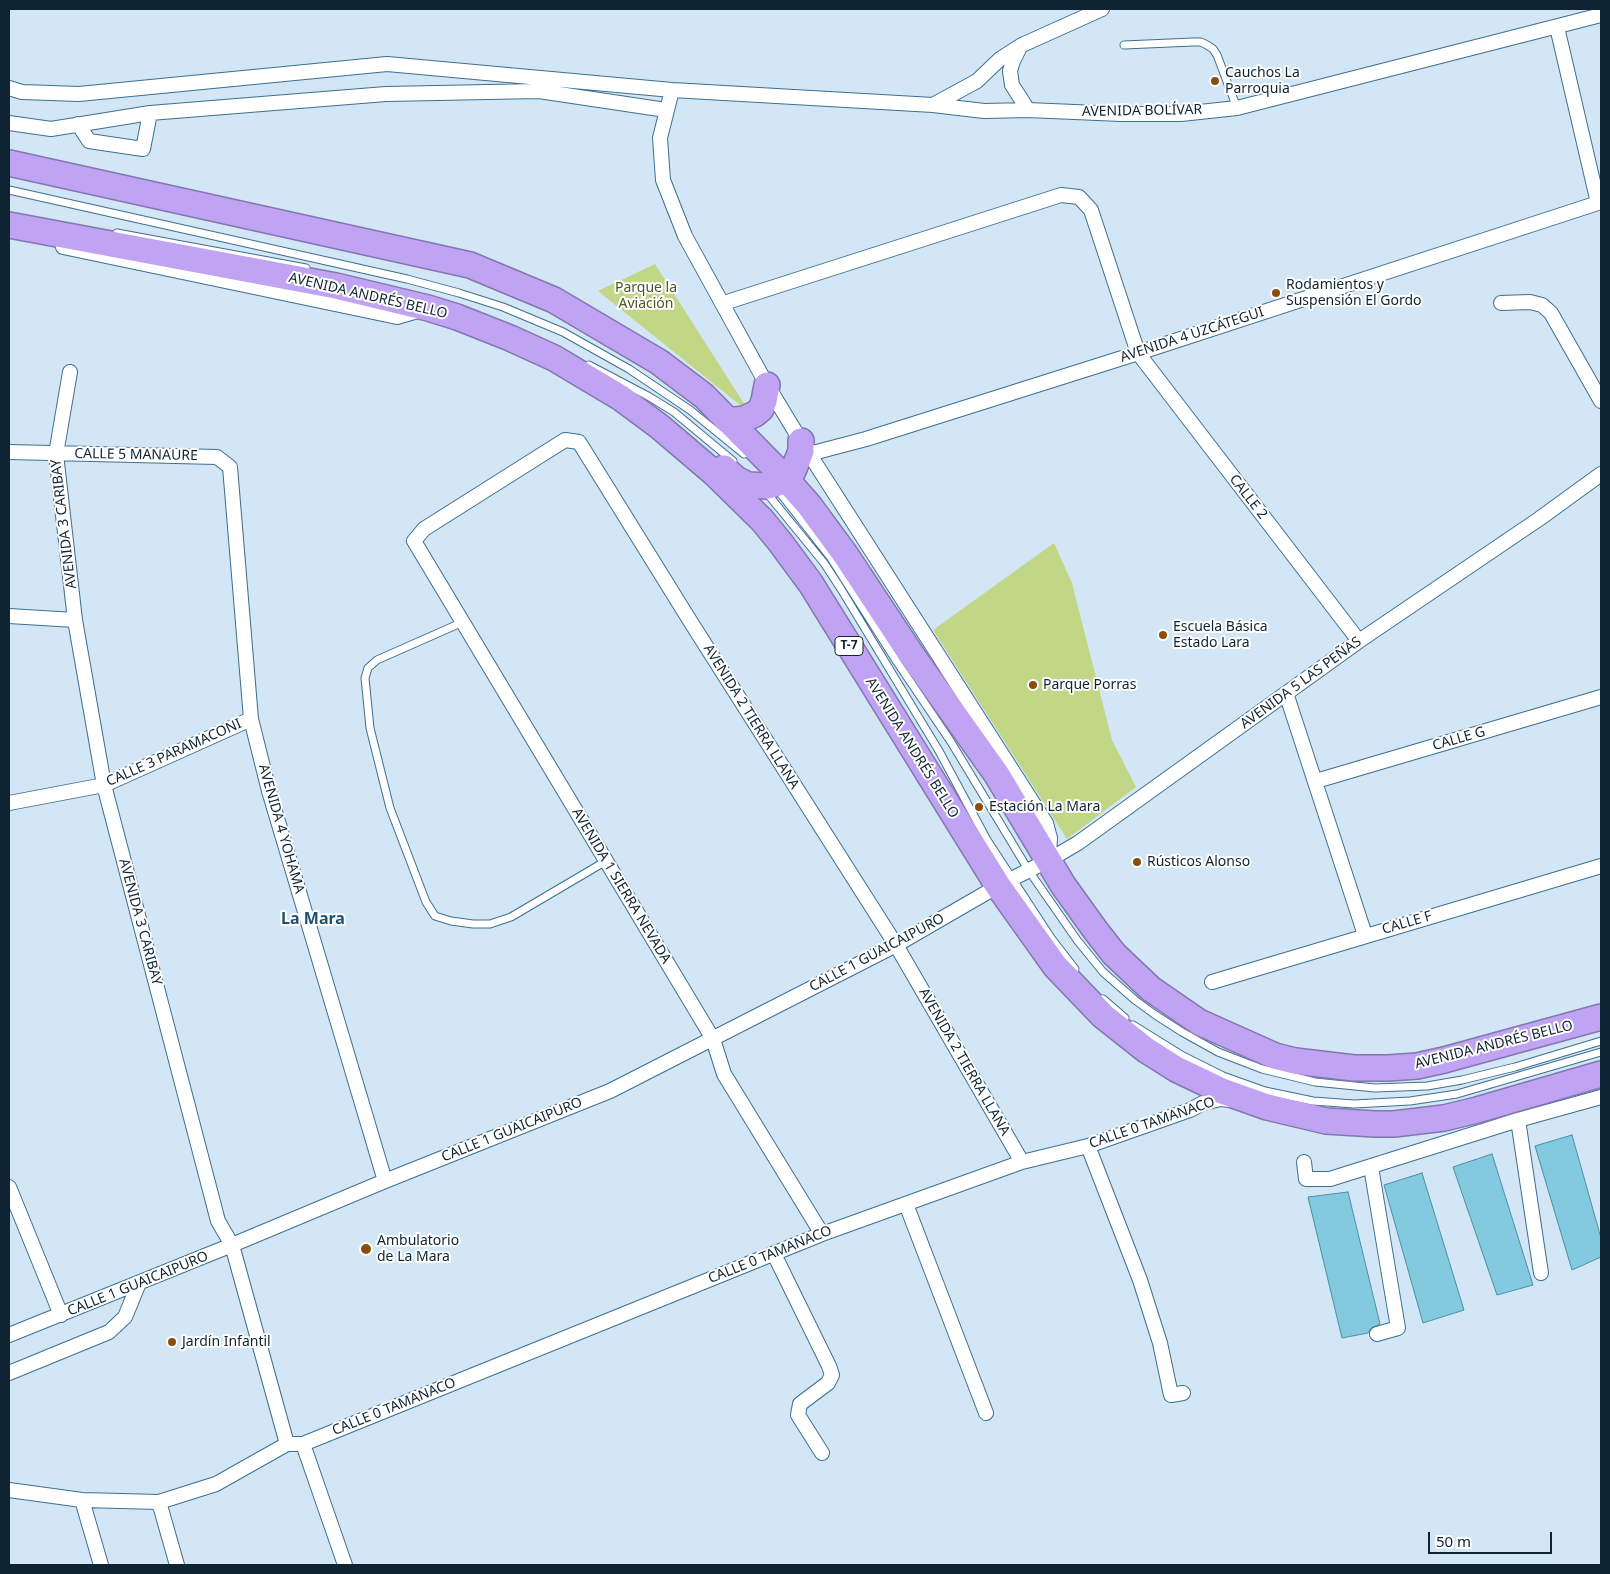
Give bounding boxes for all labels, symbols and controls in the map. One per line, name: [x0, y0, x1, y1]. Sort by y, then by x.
place label: Cauchos La Parroquia: [1225, 65, 1300, 98]
marker: Cauchos La Parroquia: [1209, 75, 1221, 87]
street label: AVENIDA BOLÍVAR: [1082, 102, 1202, 120]
street label: AVENIDA ANDRÉS BELLO: [287, 270, 449, 322]
place label: Rodamientos y Suspensión El Gordo: [1286, 277, 1422, 310]
park label: Parque la Aviación: [615, 280, 677, 312]
marker: Rodamientos y Suspensión El Gordo: [1270, 287, 1282, 299]
street label: AVENIDA 4 UZCÁTEGUI: [1118, 304, 1266, 366]
street label: CALLE 5 MANAURE: [74, 446, 198, 464]
street label: AVENIDA 3 CARIBAY: [48, 458, 80, 590]
street label: CALLE 2: [1225, 471, 1271, 523]
place label: Escuela Básica Estado Lara: [1173, 619, 1268, 652]
marker: Escuela Básica Estado Lara: [1157, 629, 1169, 641]
street label: AVENIDA 5 LAS PEÑAS: [1237, 634, 1365, 732]
road number: T-7: [835, 636, 863, 656]
street label: AVENIDA 2 TIERRA LLANA: [699, 641, 803, 793]
street label: AVENIDA ANDRÉS BELLO: [862, 675, 962, 821]
place label: Parque Porras: [1043, 677, 1136, 693]
marker: Parque Porras: [1027, 679, 1039, 691]
street label: CALLE 3 PARAMACONI: [104, 716, 244, 790]
street label: CALLE G: [1431, 723, 1487, 755]
street label: AVENIDA 4 YOHAMA: [255, 762, 307, 896]
place label: Estación La Mara: [989, 799, 1100, 815]
marker: Estación La Mara: [973, 801, 985, 813]
street label: AVENIDA 1 SIERRA NEVADA: [568, 805, 674, 967]
place label: Rústicos Alonso: [1147, 854, 1250, 870]
marker: Rústicos Alonso: [1131, 856, 1143, 868]
street label: AVENIDA 3 CARIBAY: [115, 857, 165, 987]
street label: CALLE F: [1380, 908, 1434, 938]
district label: La Mara: [281, 909, 345, 929]
street label: CALLE 1 GUAICAIPURO: [807, 910, 947, 996]
street label: AVENIDA 2 TIERRA LLANA: [915, 985, 1013, 1139]
street label: AVENIDA ANDRÉS BELLO: [1413, 1017, 1575, 1073]
street label: CALLE 1 GUAICAIPURO: [439, 1094, 585, 1166]
street label: CALLE 0 TAMANACO: [1087, 1094, 1217, 1152]
street label: CALLE 0 TAMANACO: [706, 1223, 834, 1287]
place label: Ambulatorio de La Mara: [377, 1233, 459, 1266]
marker: Ambulatorio de La Mara: [359, 1242, 373, 1256]
street label: CALLE 1 GUAICAIPURO: [65, 1248, 211, 1320]
place label: Jardín Infantil: [182, 1334, 271, 1350]
marker: Jardín Infantil: [166, 1336, 178, 1348]
street label: CALLE 0 TAMANACO: [330, 1375, 458, 1439]
scale bar: [1430, 1522, 1554, 1554]
text: 50 m: [1436, 1531, 1471, 1551]

